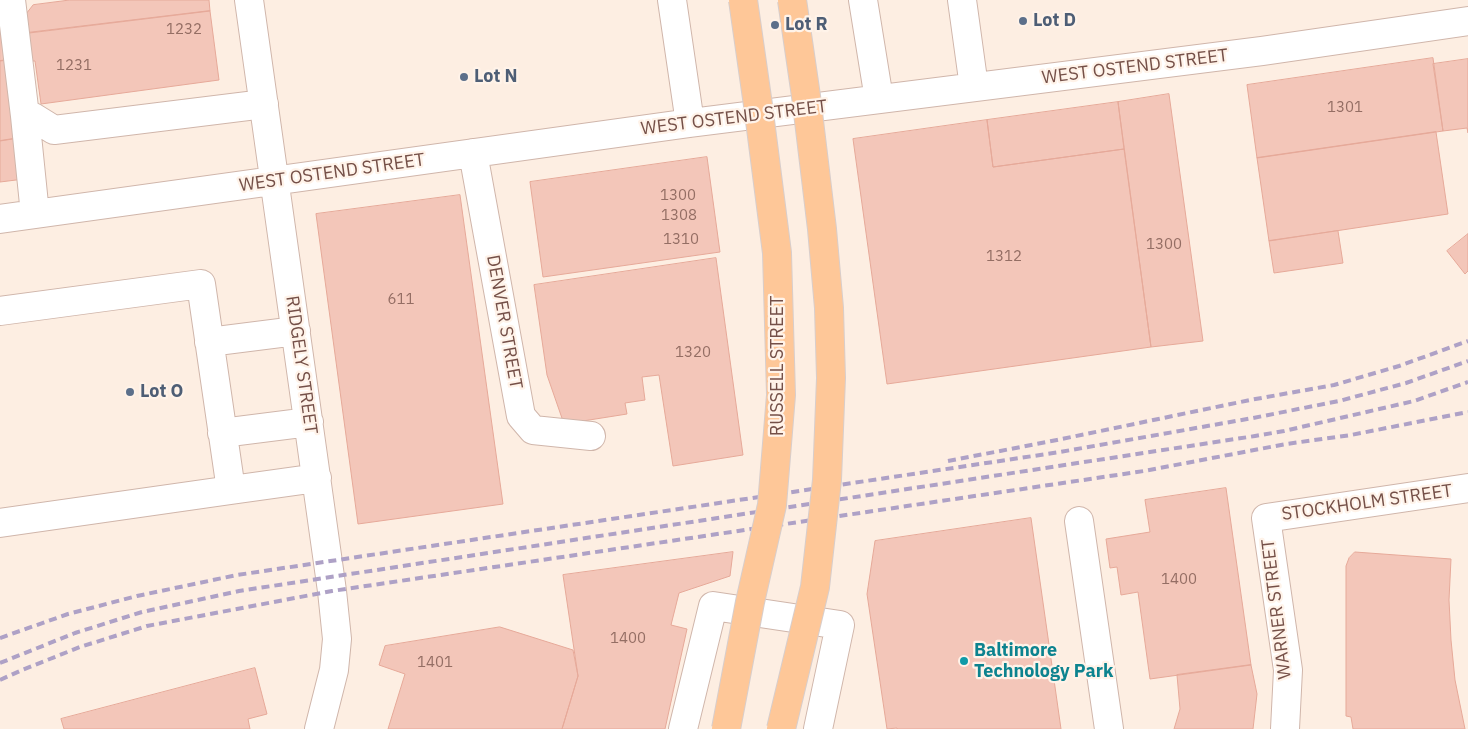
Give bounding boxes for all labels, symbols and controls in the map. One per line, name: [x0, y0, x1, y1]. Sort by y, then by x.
place label: Lot D: [1033, 10, 1076, 32]
place label: Lot R: [785, 14, 828, 36]
marker: Lot D: [1017, 15, 1029, 27]
marker: Lot R: [769, 19, 781, 31]
house number: 1232: [166, 21, 202, 39]
street label: WEST OSTEND STREET: [1041, 45, 1229, 89]
house number: 1231: [56, 57, 92, 75]
place label: Lot N: [474, 66, 518, 88]
marker: Lot N: [458, 71, 470, 83]
street label: WEST OSTEND STREET: [640, 96, 828, 140]
house number: 1301: [1327, 99, 1363, 117]
street label: WEST OSTEND STREET: [238, 149, 426, 197]
house number: 1300: [660, 187, 696, 205]
house number: 1308: [661, 207, 697, 225]
house number: 1310: [663, 231, 699, 249]
house number: 1300: [1146, 236, 1182, 254]
house number: 1312: [986, 248, 1022, 266]
street label: DENVER STREET: [482, 253, 526, 391]
house number: 611: [388, 291, 414, 309]
street label: RIDGELY STREET: [281, 294, 321, 436]
street label: RUSSELL STREET: [767, 296, 789, 436]
house number: 1320: [675, 344, 711, 362]
place label: Lot O: [140, 381, 183, 403]
marker: Lot O: [124, 386, 136, 398]
street label: STOCKHOLM STREET: [1280, 480, 1454, 526]
street label: WARNER STREET: [1258, 538, 1296, 680]
house number: 1400: [1161, 571, 1197, 589]
house number: 1400: [610, 630, 646, 648]
place label: Baltimore Technology Park: [974, 640, 1113, 682]
house number: 1401: [417, 654, 453, 672]
marker: Baltimore Technology Park: [958, 655, 970, 667]

